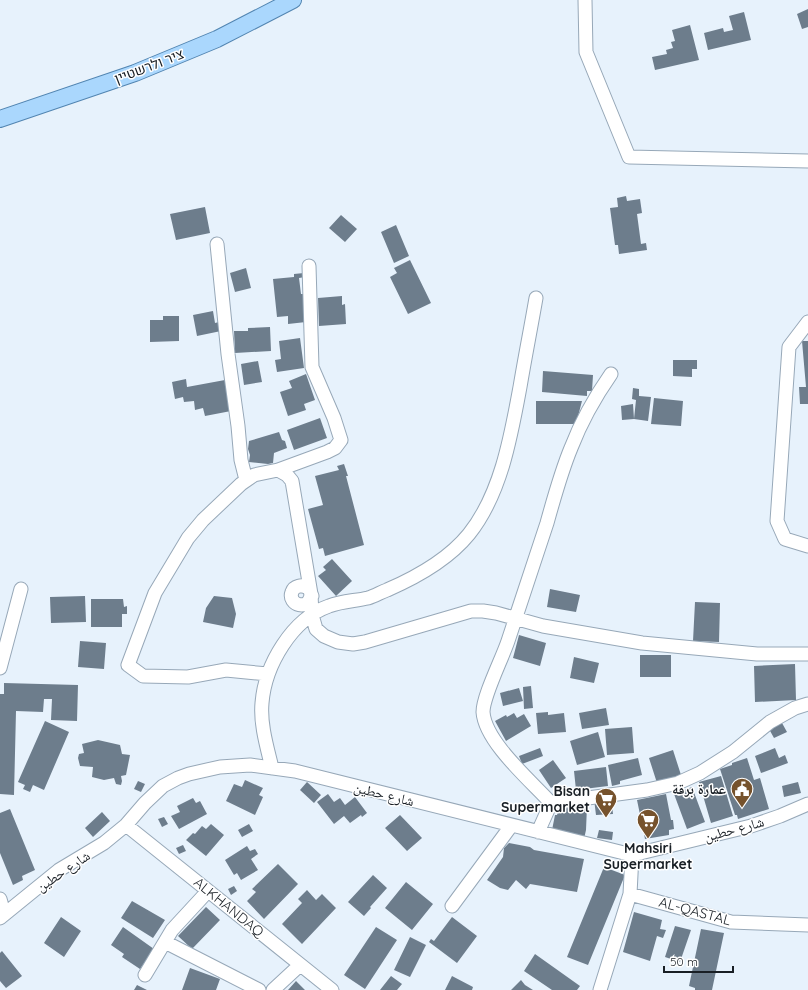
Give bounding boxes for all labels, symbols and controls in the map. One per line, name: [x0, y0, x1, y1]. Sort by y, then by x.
street label: ציר ולרשטיין: [112, 44, 187, 87]
public building icon: عمارة برقة: [729, 776, 755, 809]
street label: شارع حطين: [352, 778, 416, 811]
place label: عمارة برقة: [672, 780, 726, 798]
place label: Bisan Supermarket: [501, 782, 590, 816]
supermarket icon: Bisan Supermarket: [593, 786, 619, 819]
supermarket icon: Mahsiri Supermarket: [635, 807, 661, 840]
street label: شارع حطين: [702, 812, 766, 847]
place label: Mahsiri Supermarket: [603, 839, 693, 873]
street label: شارع حطين: [33, 846, 94, 896]
street label: ALKHANDAQ: [190, 873, 269, 942]
street label: AL-QASTAL: [657, 893, 734, 929]
scale bar: [664, 948, 733, 974]
text: 50 m: [670, 954, 698, 969]

